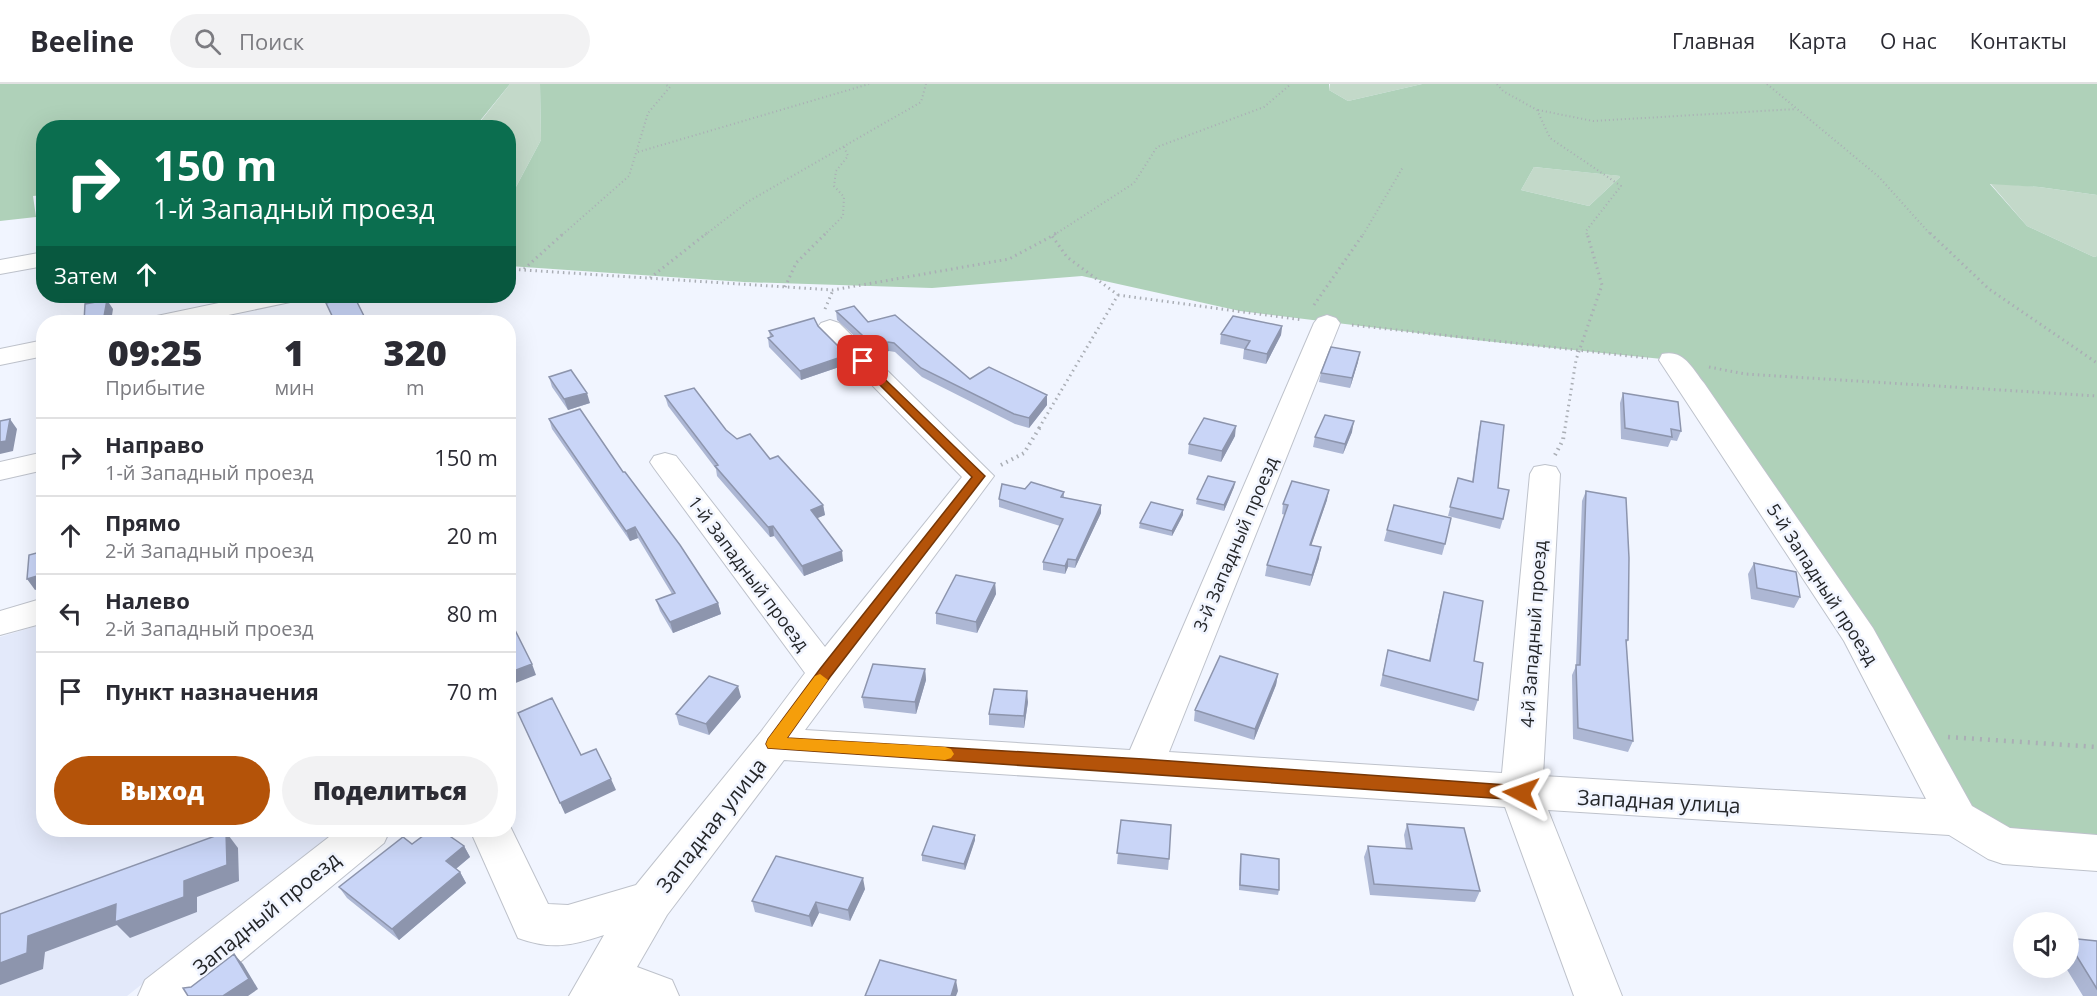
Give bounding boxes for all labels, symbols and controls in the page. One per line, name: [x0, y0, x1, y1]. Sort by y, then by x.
search box: [170, 14, 590, 68]
text: Beeline: [30, 22, 134, 60]
icon: search: [191, 25, 224, 58]
text: Поиск: [239, 26, 304, 56]
text: Главная: [1672, 27, 1755, 55]
text: Карта: [1788, 27, 1847, 55]
text: О нас: [1880, 27, 1937, 55]
text: Контакты: [1970, 27, 2067, 55]
text: 150 m: [153, 136, 277, 193]
icon: right: [54, 144, 132, 222]
text: 1-й Западный проезд: [153, 190, 435, 227]
icon: ahead: [130, 258, 163, 291]
text: Затем: [54, 260, 118, 290]
text: 09:25: [108, 328, 203, 377]
text: 1: [284, 328, 305, 377]
text: 320: [384, 328, 447, 377]
pin: [837, 335, 888, 386]
icon: arrive: [846, 344, 879, 377]
text: Прибытие: [105, 374, 205, 401]
text: мин: [274, 374, 314, 401]
text: m: [406, 374, 424, 401]
text: Направо: [105, 429, 204, 459]
icon: right: [54, 441, 87, 474]
text: 150 m: [434, 442, 498, 472]
street label: 3-й Западный проезд: [1187, 453, 1283, 635]
text: 1-й Западный проезд: [105, 459, 314, 486]
street label: 1-й Западный проезд: [683, 491, 815, 655]
street label: 5-й Западный проезд: [1762, 499, 1884, 669]
text: Прямо: [105, 507, 181, 537]
icon: ahead: [54, 519, 87, 552]
text: 20 m: [447, 520, 498, 550]
text: 2-й Западный проезд: [105, 537, 314, 564]
street label: 4-й Западный проезд: [1514, 540, 1552, 728]
text: Налево: [105, 585, 190, 615]
icon: left: [54, 597, 87, 630]
text: 80 m: [447, 598, 498, 628]
text: 2-й Западный проезд: [105, 615, 314, 642]
icon: arrive: [54, 675, 87, 708]
text: Пункт назначения: [105, 676, 319, 706]
text: 70 m: [447, 676, 498, 706]
street label: Западная улица: [650, 752, 772, 898]
button: Выход: [54, 756, 270, 825]
button: Поделиться: [282, 756, 498, 825]
position arrow: [1489, 761, 1553, 825]
street label: Западная улица: [1577, 783, 1741, 819]
street label: Западный проезд: [187, 845, 345, 981]
map controls: [2013, 912, 2079, 978]
button: sound: [2013, 912, 2079, 978]

